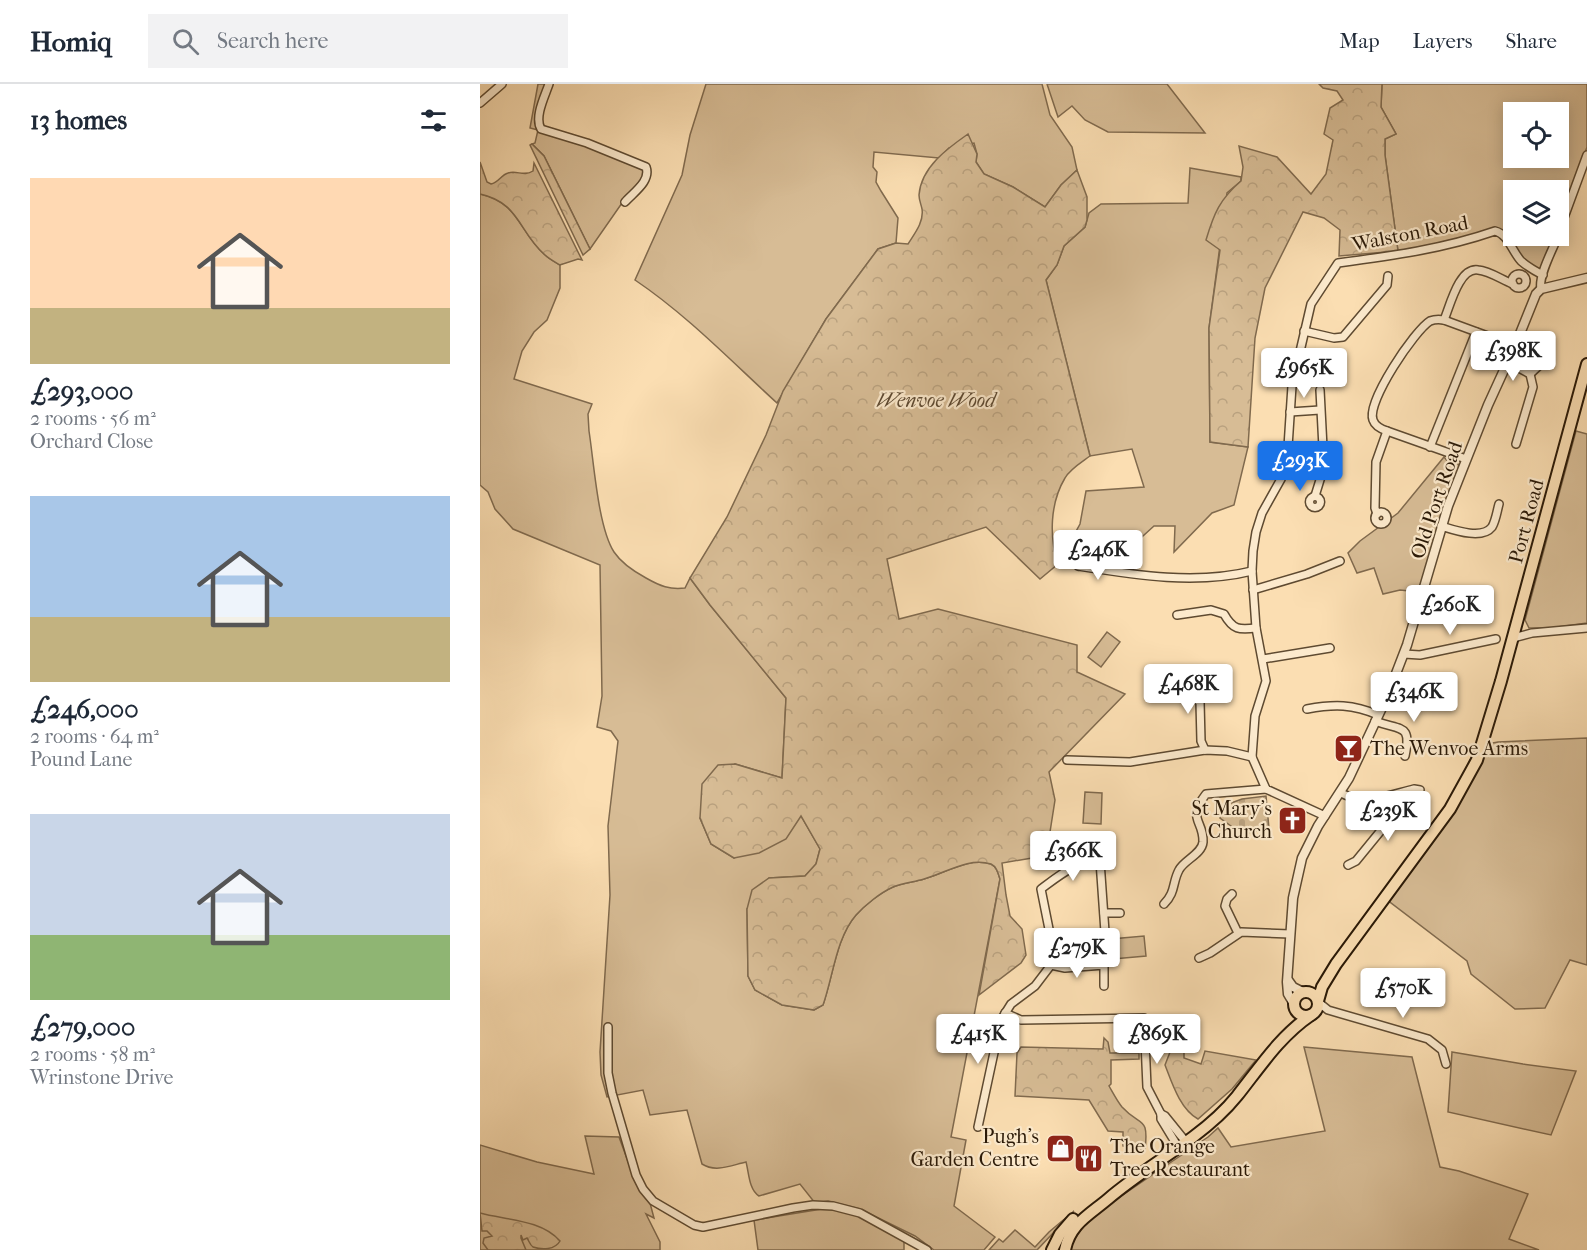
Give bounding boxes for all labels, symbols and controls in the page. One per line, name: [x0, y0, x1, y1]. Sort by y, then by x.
search box: [148, 14, 568, 68]
text: Homiq: [30, 25, 112, 58]
icon: search: [169, 25, 202, 58]
text: Search here: [217, 28, 328, 54]
text: Map: [1339, 29, 1380, 53]
text: Layers: [1413, 29, 1472, 53]
text: Share: [1505, 29, 1557, 53]
map controls: [1503, 102, 1569, 246]
button: locate: [1503, 102, 1569, 168]
icon: filters: [417, 104, 450, 137]
text: 13 homes: [30, 105, 127, 136]
button: layers: [1503, 180, 1569, 246]
street label: Walston Road: [1349, 211, 1471, 256]
icon: home: [186, 217, 294, 325]
pin: £398K: [1471, 331, 1555, 382]
text: £398K: [1485, 339, 1541, 362]
pin: £965K: [1262, 348, 1346, 399]
text: £965K: [1275, 356, 1333, 379]
text: £293,000: [30, 376, 133, 407]
park label: Wenvoe Wood: [877, 389, 998, 412]
text: 2 rooms · 56 m²: [30, 407, 156, 430]
text: Orchard Close: [30, 430, 153, 453]
street label: Old Port Road: [1406, 437, 1468, 562]
pin: £293K: [1258, 441, 1342, 492]
text: £293K: [1272, 449, 1328, 472]
street label: Port Road: [1504, 475, 1549, 566]
pin: £246K: [1056, 530, 1140, 581]
icon: home: [186, 535, 294, 643]
text: £246K: [1068, 538, 1128, 561]
pin: £260K: [1408, 585, 1492, 636]
text: £260K: [1420, 593, 1480, 616]
pin: £468K: [1146, 664, 1230, 715]
text: £468K: [1158, 672, 1218, 695]
pin: £346K: [1372, 672, 1456, 723]
text: £346K: [1385, 680, 1443, 703]
text: £246,000: [30, 694, 139, 725]
text: 2 rooms · 64 m²: [30, 725, 159, 748]
bar icon: The Wenvoe Arms: [1333, 732, 1365, 764]
place label: The Wenvoe Arms: [1370, 737, 1528, 760]
text: Pound Lane: [30, 748, 132, 771]
pin: £239K: [1346, 791, 1430, 842]
place label: St Mary's Church: [1192, 797, 1273, 843]
text: £239K: [1360, 799, 1416, 822]
church icon: St Mary's Church: [1277, 804, 1309, 836]
pin: £366K: [1031, 831, 1115, 882]
text: £366K: [1044, 839, 1102, 862]
icon: home: [186, 853, 294, 961]
pin: £279K: [1035, 928, 1119, 979]
text: £279K: [1048, 936, 1106, 959]
pin: £570K: [1361, 968, 1445, 1019]
text: £570K: [1374, 976, 1432, 999]
text: £279,000: [30, 1012, 135, 1043]
pin: £415K: [936, 1014, 1020, 1065]
pin: £869K: [1115, 1014, 1199, 1065]
text: £415K: [950, 1022, 1006, 1045]
text: £869K: [1127, 1022, 1187, 1045]
text: 2 rooms · 58 m²: [30, 1043, 155, 1066]
text: Wrinstone Drive: [30, 1066, 174, 1089]
place label: Pugh's Garden Centre: [910, 1125, 1039, 1171]
shop icon: Pugh's Garden Centre: [1044, 1132, 1076, 1164]
place label: The Orange Tree Restaurant: [1110, 1135, 1250, 1181]
restaurant icon: The Orange Tree Restaurant: [1073, 1142, 1105, 1174]

